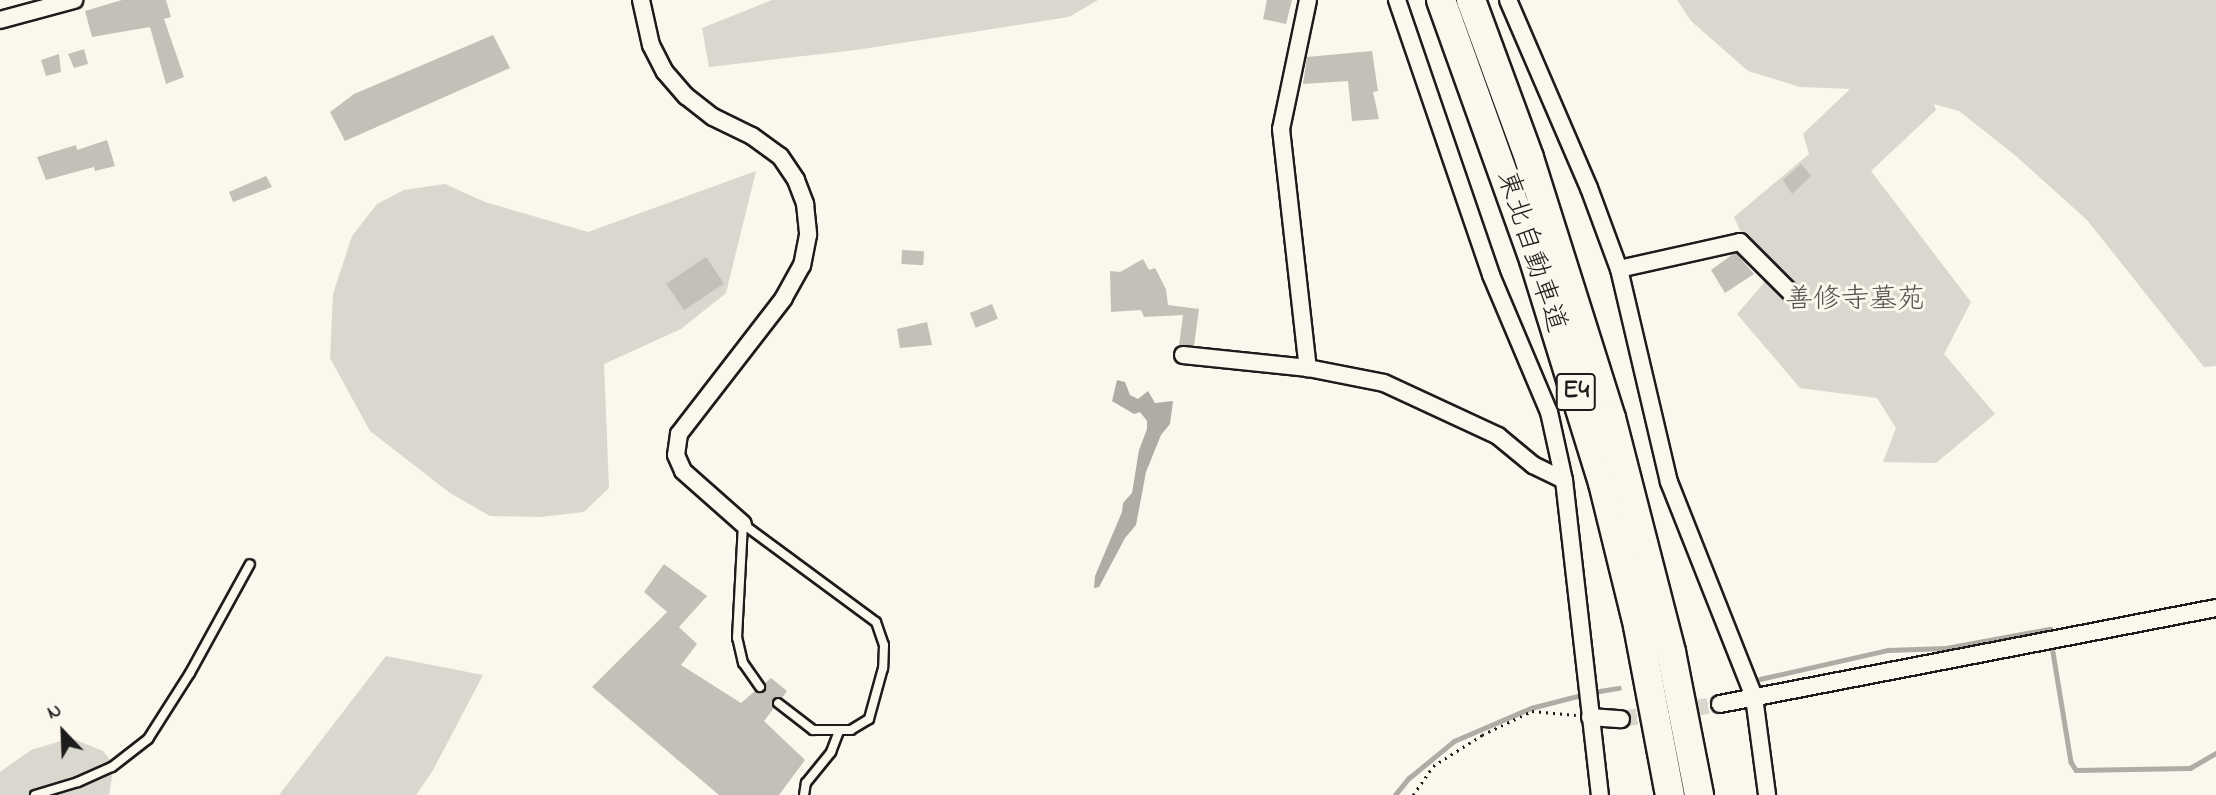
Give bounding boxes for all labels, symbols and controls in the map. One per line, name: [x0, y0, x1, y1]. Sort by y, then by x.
street label: 東北自動車道: [1488, 167, 1572, 337]
park label: 善修寺墓苑: [1785, 284, 1925, 318]
road number: E4: [1555, 370, 1597, 414]
north arrow: [28, 697, 98, 767]
text: N: [43, 697, 66, 727]

